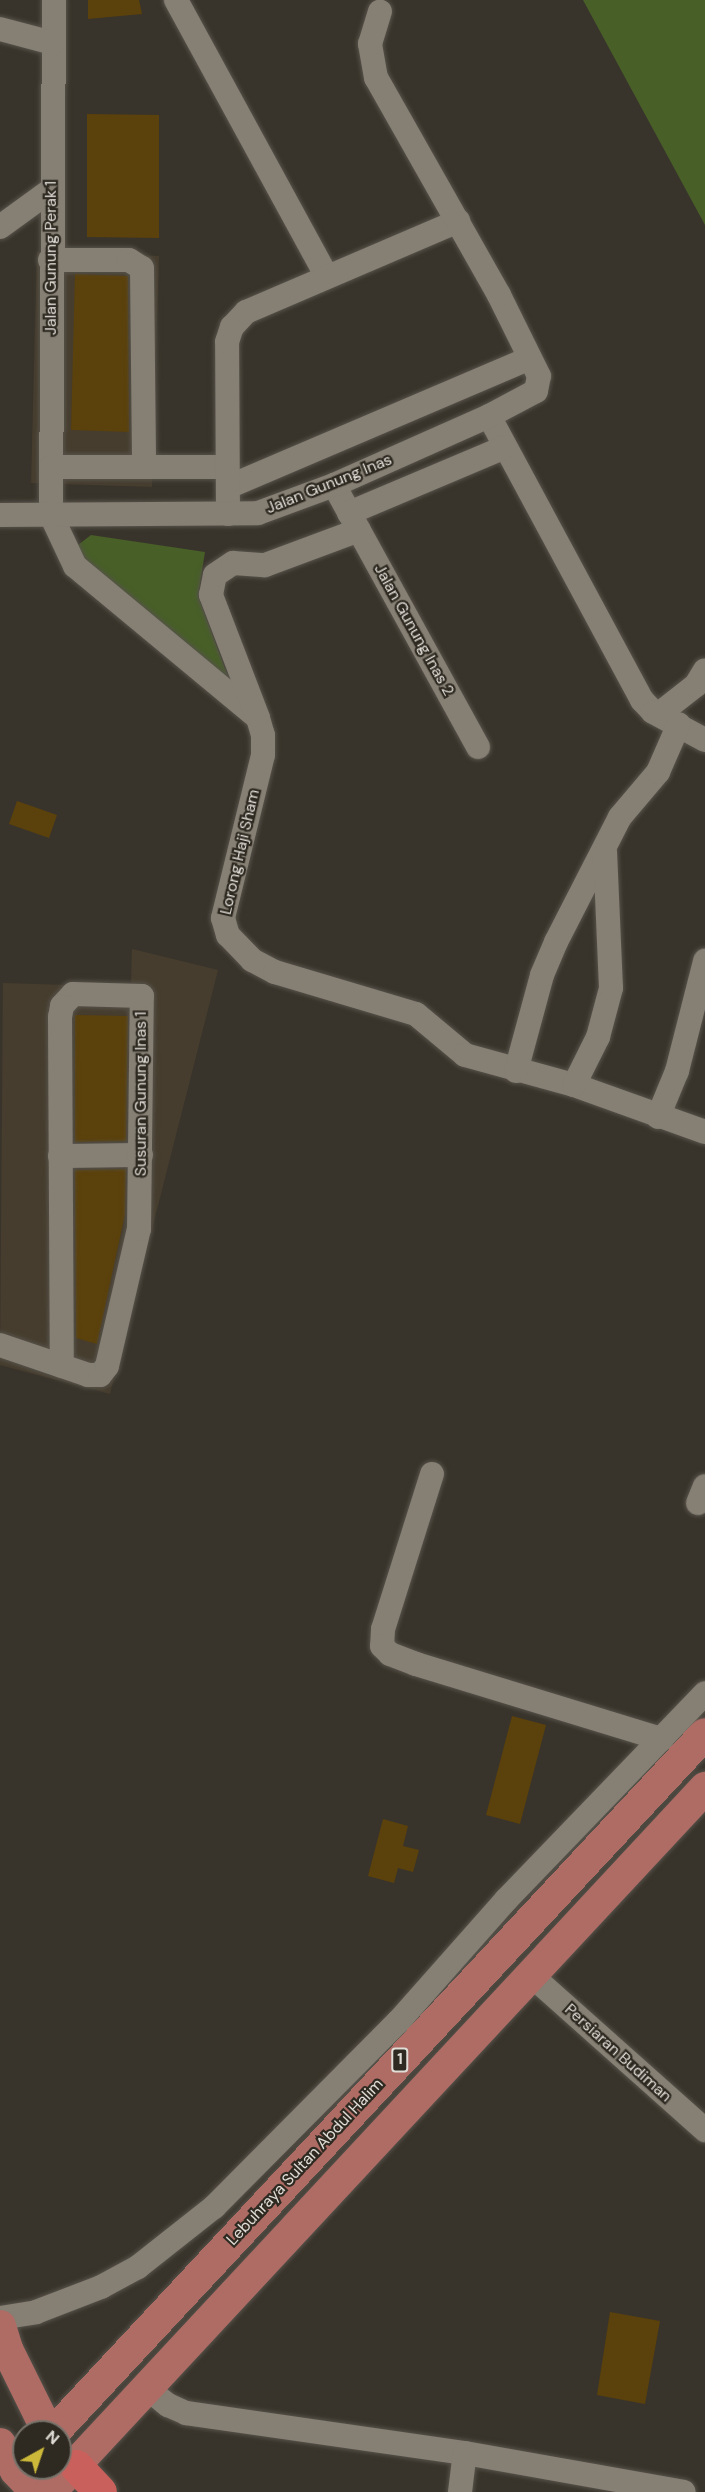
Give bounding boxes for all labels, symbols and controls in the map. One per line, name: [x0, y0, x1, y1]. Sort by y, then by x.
street label: Jalan Gunung Perak 1: [41, 181, 61, 335]
street label: Jalan Gunung Inas: [263, 450, 395, 518]
street label: Jalan Gunung Inas 2: [370, 561, 458, 699]
street label: Lorong Haji Sham: [216, 787, 264, 917]
street label: Susuran Gunung Inas 1: [131, 1012, 151, 1176]
street label: Persiaran Budiman: [561, 2000, 675, 2106]
road number: 1: [391, 2048, 409, 2072]
street label: Lebuhraya Sultan Abdul Halim: [223, 2075, 387, 2249]
north arrow: [12, 2420, 72, 2480]
text: N: [41, 2426, 64, 2449]

